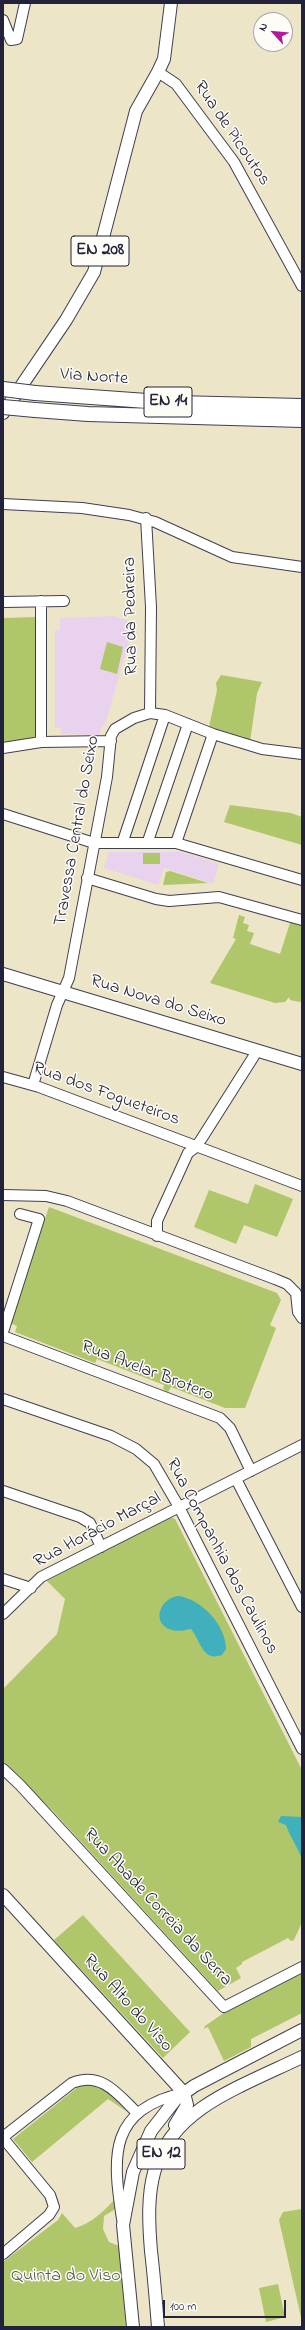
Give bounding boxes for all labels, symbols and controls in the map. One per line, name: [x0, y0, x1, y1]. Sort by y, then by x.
north arrow: [253, 12, 293, 52]
text: N: [254, 20, 272, 34]
street label: Rua de Picoutos: [188, 77, 274, 191]
road number: EN 208: [71, 236, 129, 266]
street label: Via Norte: [59, 365, 129, 391]
road number: EN 14: [144, 387, 192, 417]
street label: Rua da Pedreira: [120, 557, 144, 675]
street label: Travessa Central do Seixo: [51, 734, 105, 928]
street label: Rua Nova do Seixo: [88, 971, 228, 1033]
street label: Rua dos Fogueteiros: [30, 1058, 182, 1132]
street label: Rua Avelar Brotero: [78, 1337, 216, 1407]
street label: Rua Companhia dos Caulinos: [160, 1455, 282, 1659]
street label: Rua Horácio Marçal: [31, 1488, 165, 1574]
street label: Rua Abade Correia da Serra: [78, 1825, 236, 1991]
street label: Rua Alto do Viso: [78, 1951, 176, 2057]
road number: EN 12: [137, 2139, 185, 2169]
park label: Quinta do Viso: [11, 2266, 121, 2288]
scale bar: [165, 2292, 288, 2318]
text: 100 m: [170, 2298, 197, 2316]

